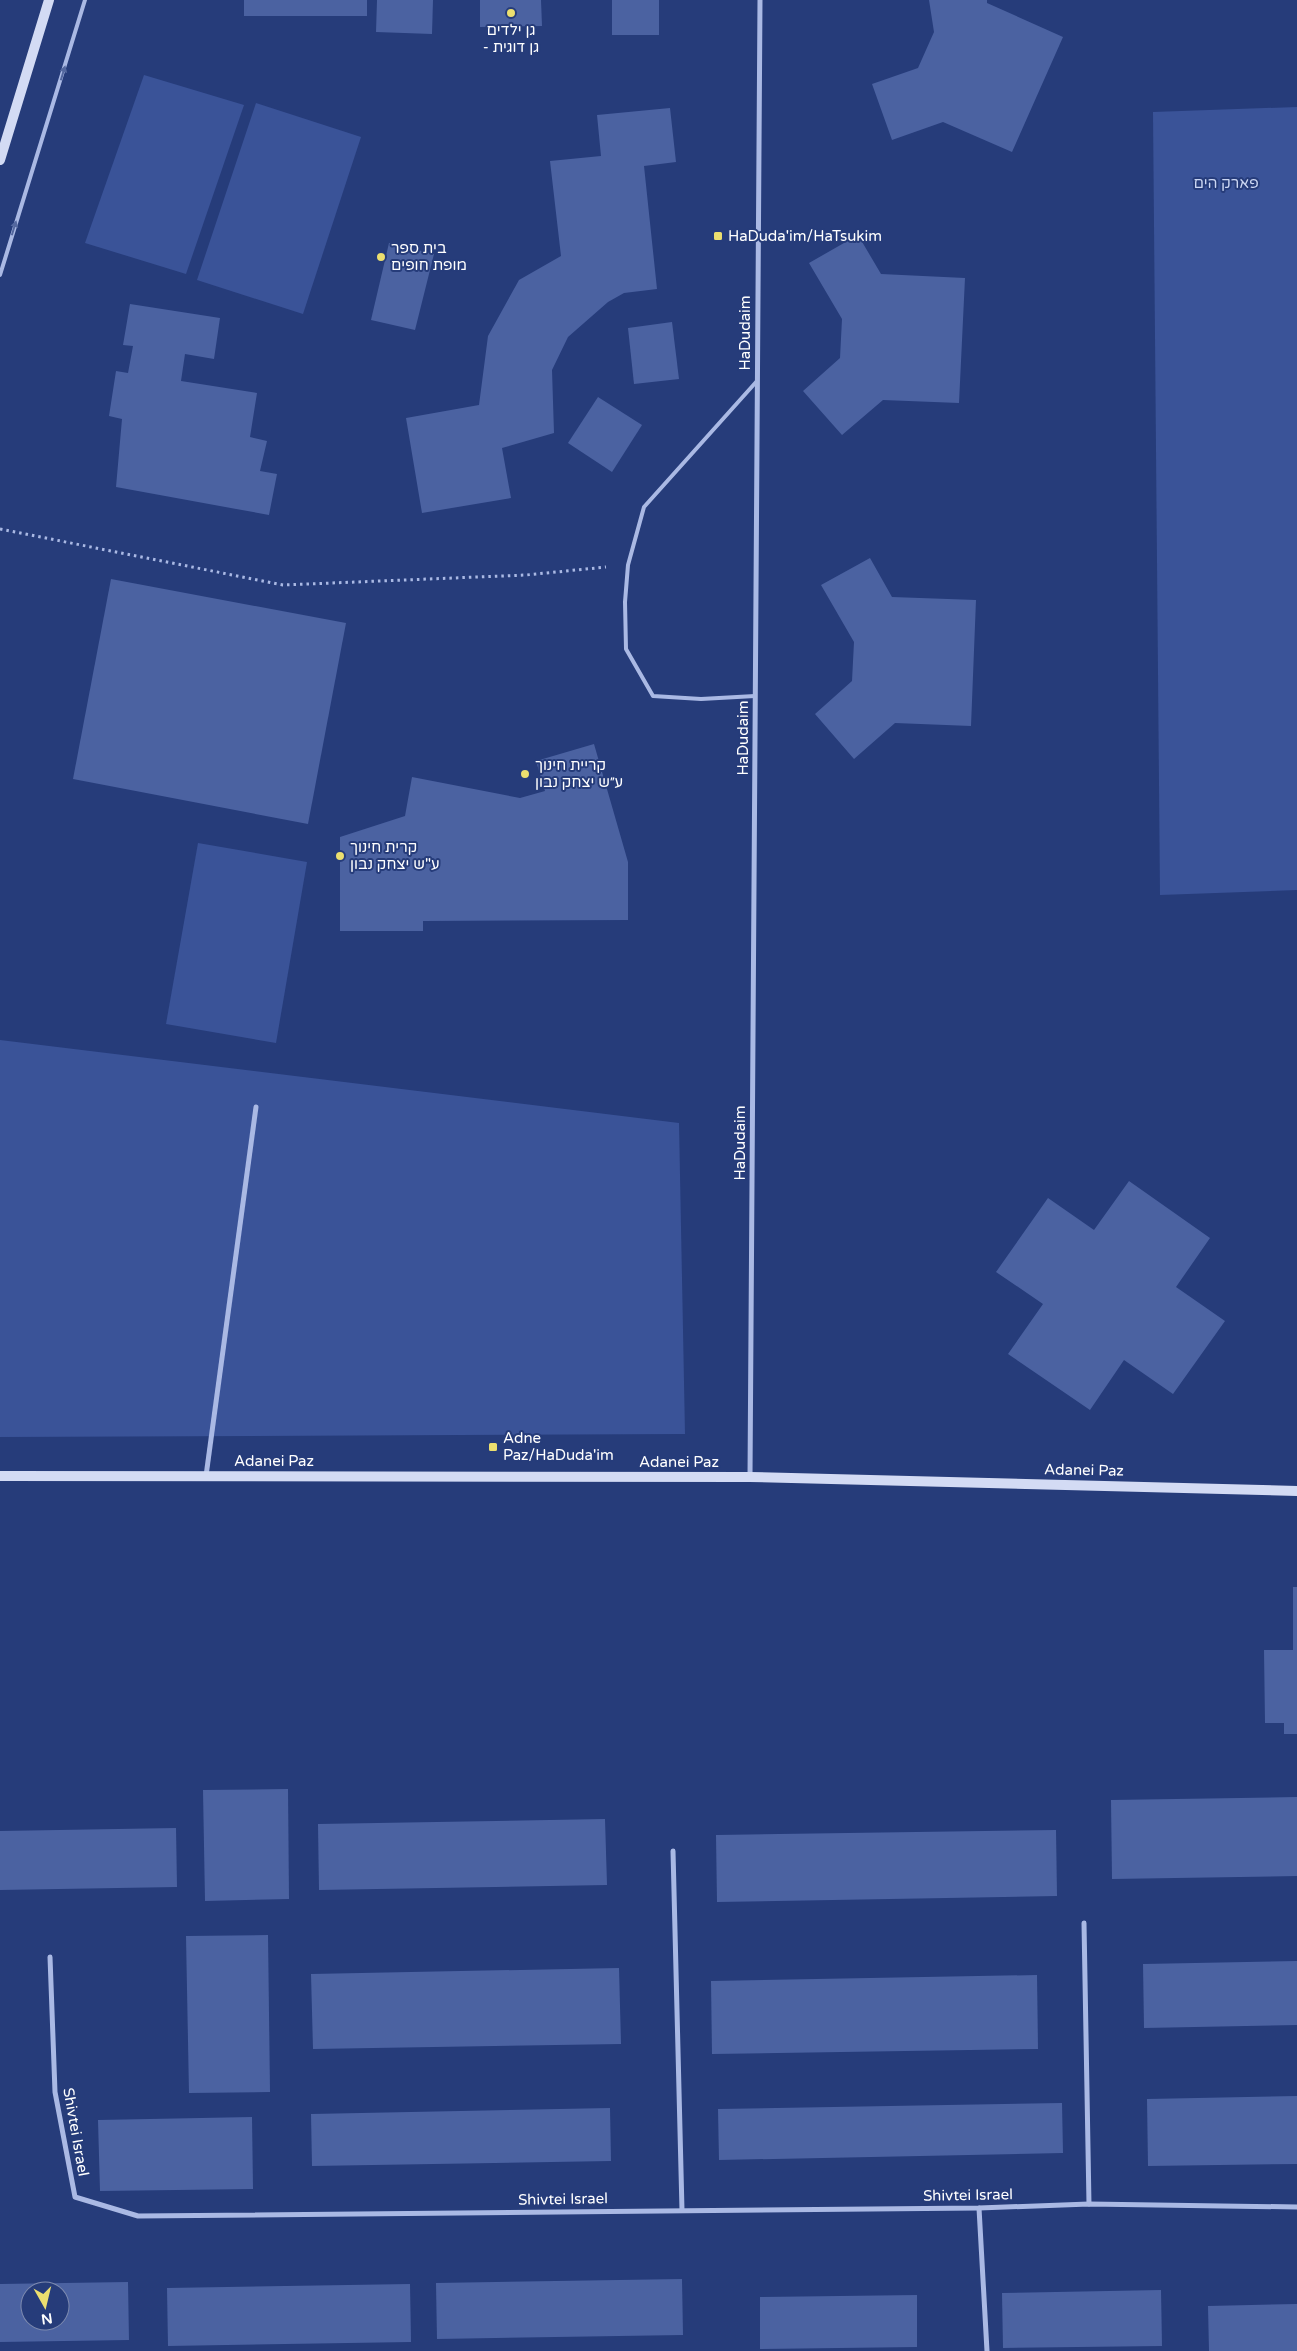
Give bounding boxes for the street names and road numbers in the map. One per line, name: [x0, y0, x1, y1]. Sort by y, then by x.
street label: HaDudaim: [736, 295, 754, 371]
street label: HaDudaim: [734, 700, 752, 776]
street label: HaDudaim: [731, 1105, 749, 1181]
street label: Adanei Paz: [234, 1452, 314, 1470]
street label: Adanei Paz: [639, 1453, 719, 1471]
street label: Adanei Paz: [1044, 1460, 1124, 1480]
street label: Shivtei Israel: [59, 2086, 93, 2178]
street label: Shivtei Israel: [923, 2185, 1013, 2205]
street label: Shivtei Israel: [518, 2189, 608, 2209]

